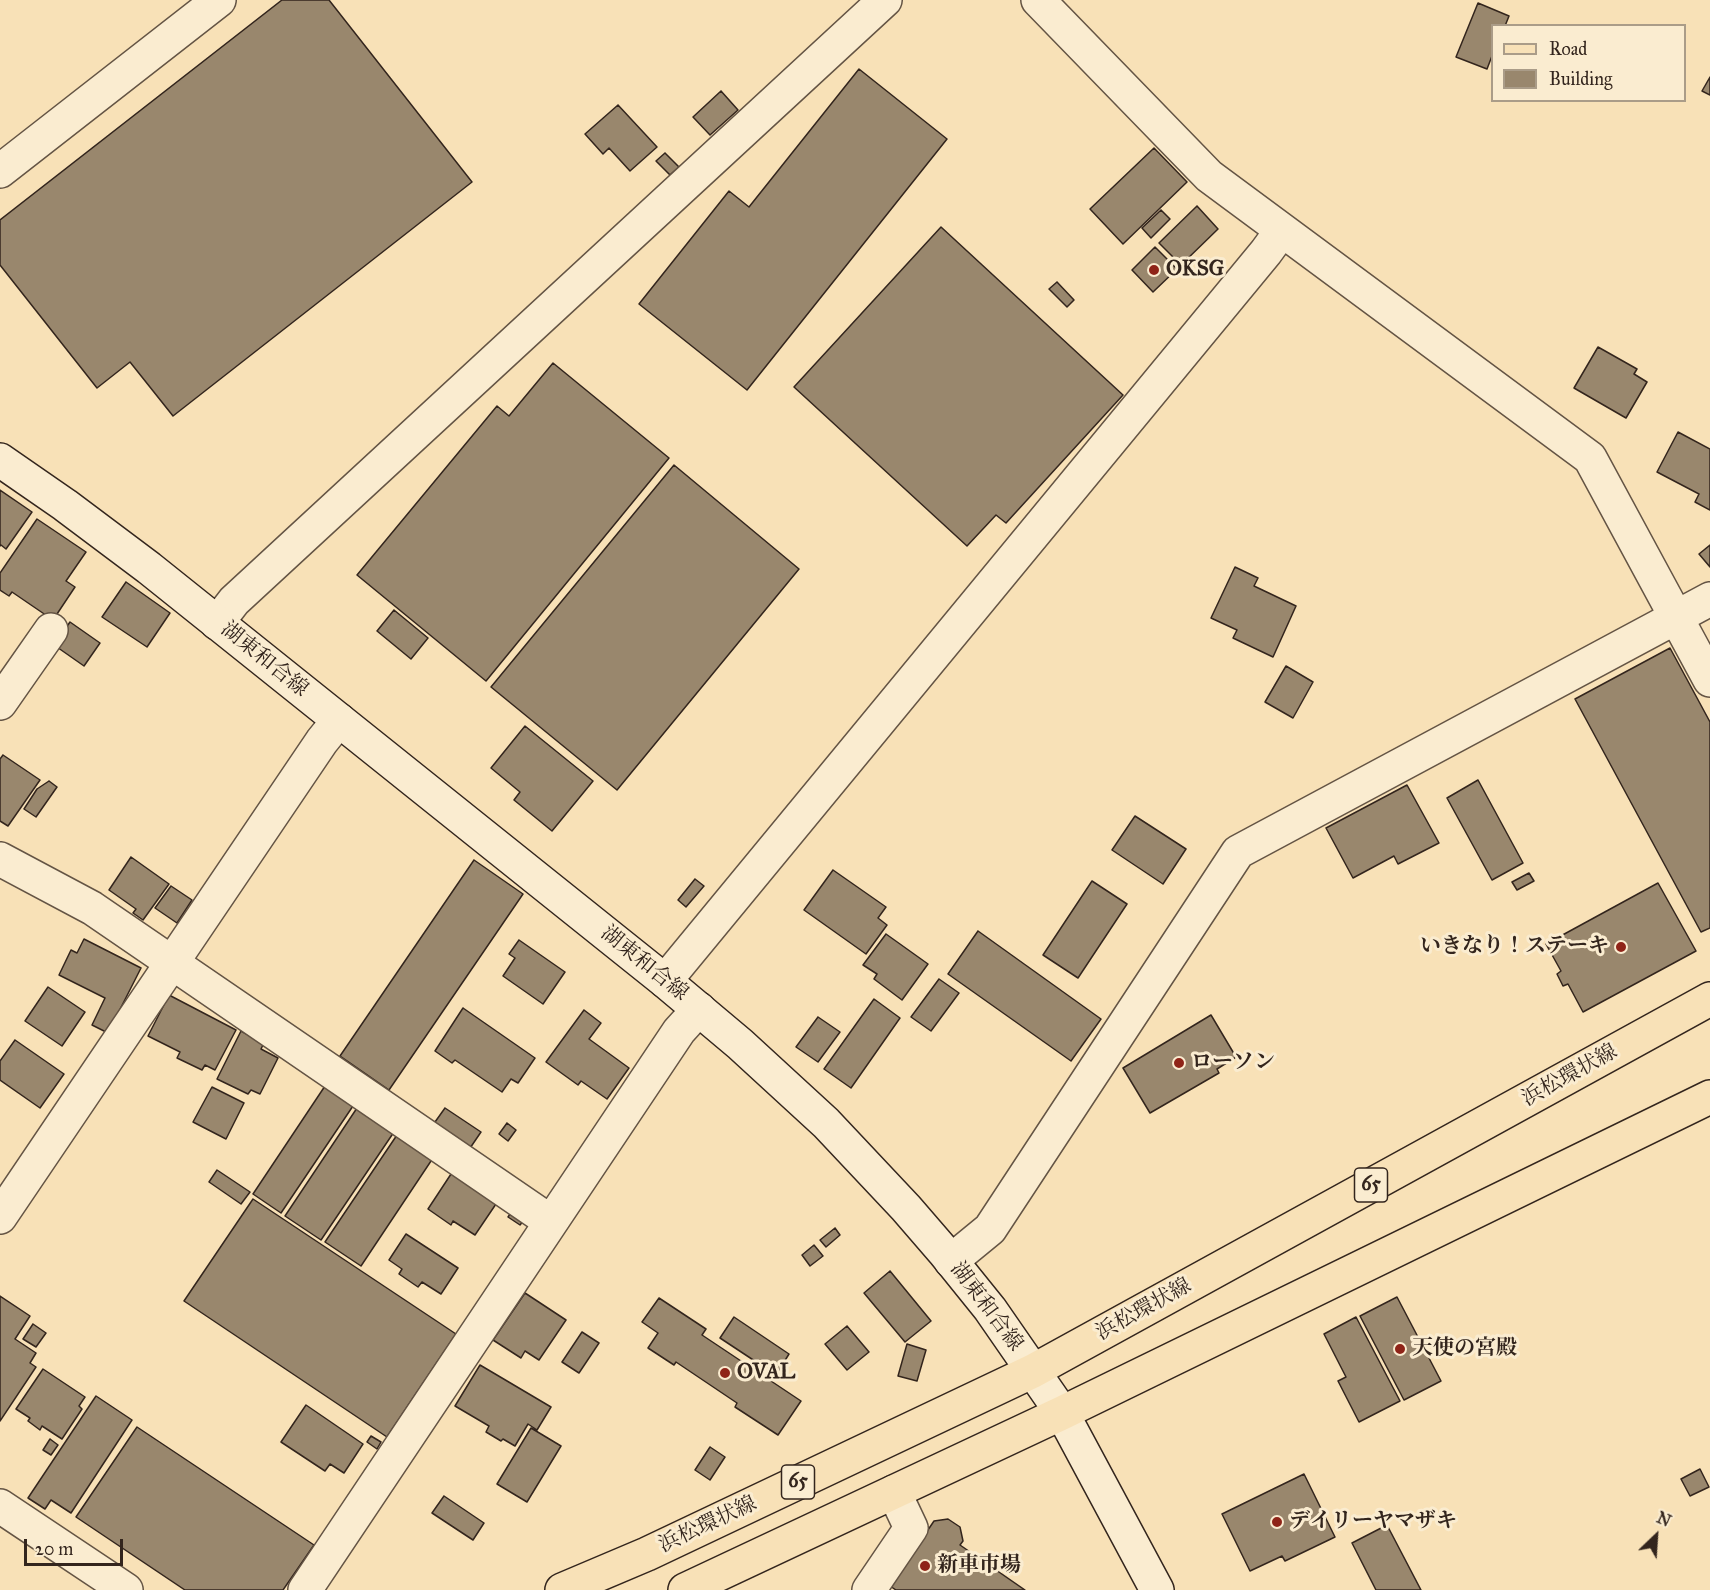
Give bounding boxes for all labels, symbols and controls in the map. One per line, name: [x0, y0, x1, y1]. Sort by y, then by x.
legend: [1491, 24, 1686, 102]
text: Road: [1549, 38, 1587, 60]
text: Building: [1549, 68, 1612, 90]
place label: OKSG: [1166, 257, 1224, 283]
marker: OKSG: [1147, 263, 1161, 277]
street label: 湖東和合線: [215, 617, 313, 703]
street label: 湖東和合線: [595, 921, 693, 1007]
place label: いきなり！ステーキ: [1420, 934, 1609, 960]
marker: いきなり！ステーキ: [1614, 940, 1628, 954]
street label: 浜松環状線: [1518, 1040, 1622, 1112]
place label: ローソン: [1191, 1050, 1275, 1076]
marker: ローソン: [1172, 1056, 1186, 1070]
road number: 65: [1354, 1168, 1388, 1202]
street label: 湖東和合線: [944, 1257, 1028, 1357]
street label: 浜松環状線: [1092, 1274, 1196, 1346]
place label: 天使の宮殿: [1412, 1336, 1517, 1362]
marker: 天使の宮殿: [1393, 1342, 1407, 1356]
place label: OVAL: [737, 1360, 795, 1386]
marker: OVAL: [718, 1366, 732, 1380]
road number: 65: [782, 1465, 814, 1499]
street label: 浜松環状線: [655, 1491, 761, 1559]
north arrow: [1626, 1506, 1686, 1566]
text: N: [1654, 1508, 1674, 1531]
place label: デイリーヤマザキ: [1289, 1509, 1457, 1535]
marker: デイリーヤマザキ: [1270, 1515, 1284, 1529]
scale bar: [27, 1527, 126, 1565]
text: 20 m: [35, 1538, 73, 1560]
place label: 新車市場: [937, 1553, 1021, 1579]
marker: 新車市場: [918, 1559, 932, 1573]

